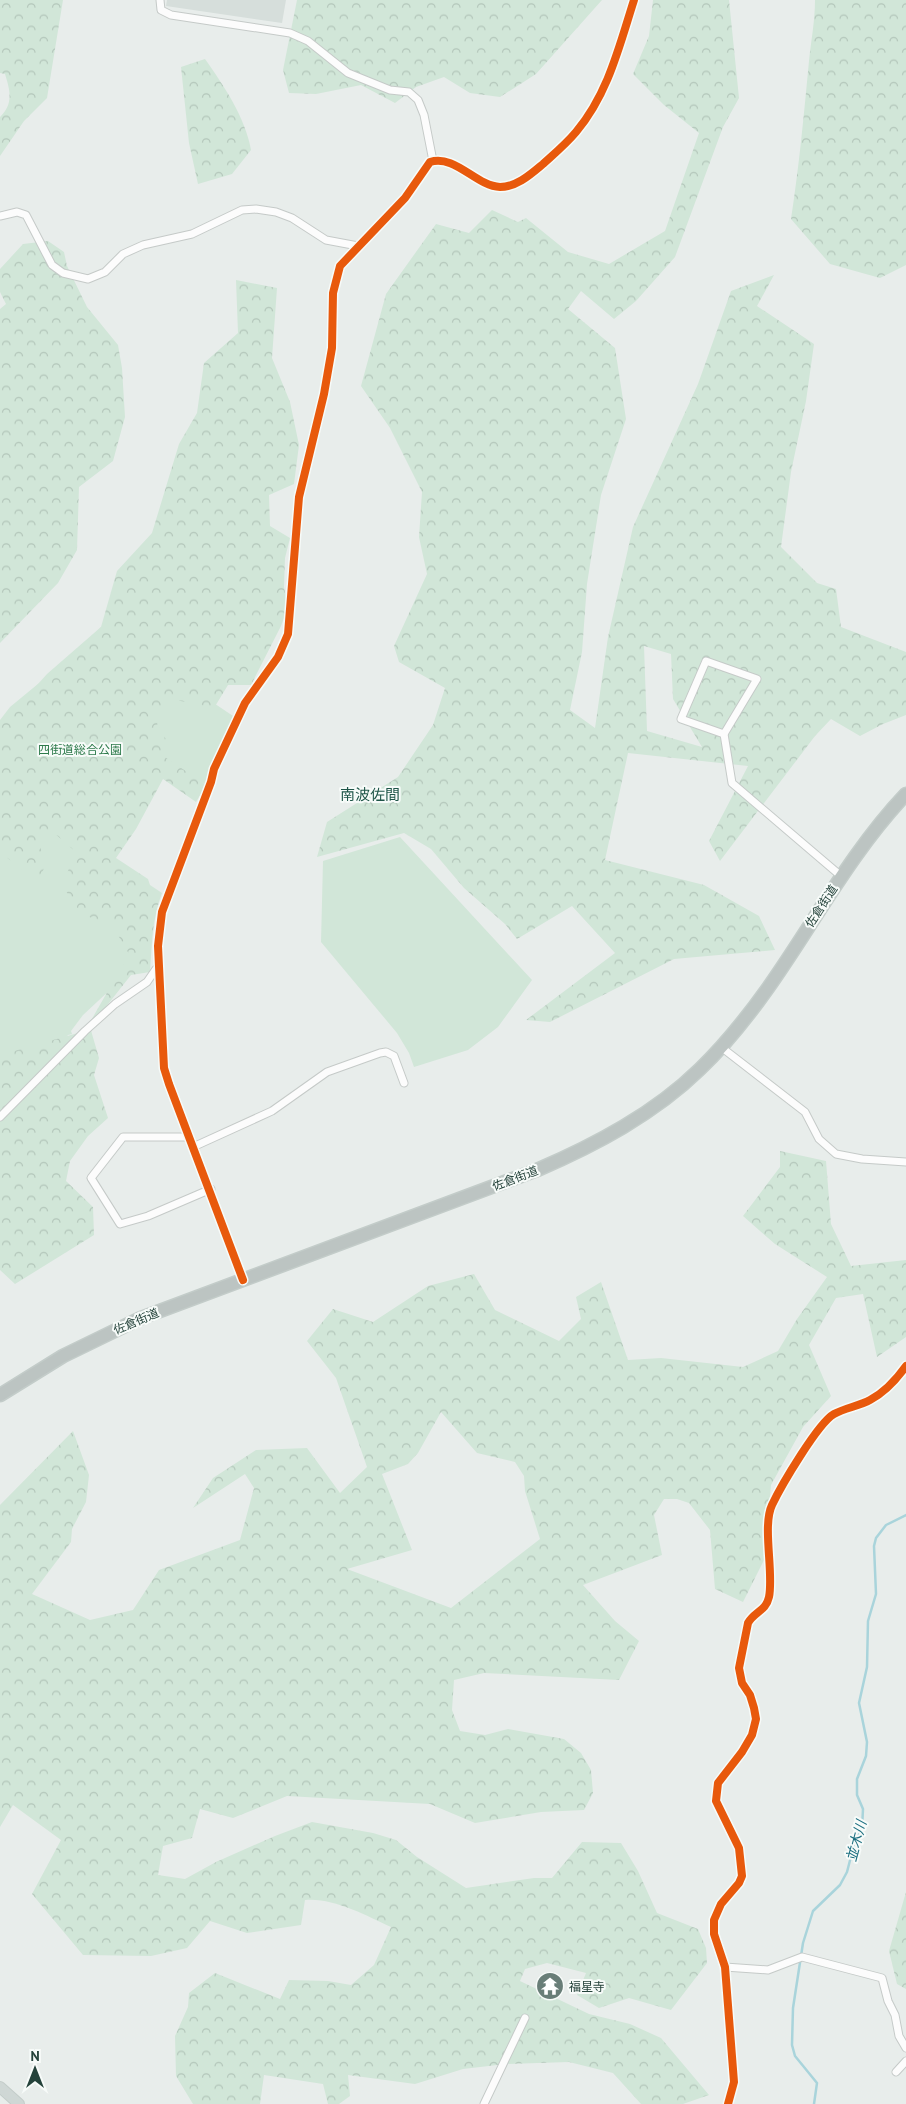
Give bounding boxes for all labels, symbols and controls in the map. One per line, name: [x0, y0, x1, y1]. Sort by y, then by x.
park label: 四街道総合公園: [38, 742, 122, 757]
district label: 南波佐間: [340, 785, 400, 804]
street label: 佐倉街道: [802, 882, 840, 930]
street label: 佐倉街道: [490, 1162, 540, 1194]
street label: 佐倉街道: [111, 1305, 161, 1337]
water label: 並木川: [842, 1816, 871, 1864]
temple icon: 福星寺: [535, 1971, 565, 2001]
place label: 福星寺: [569, 1979, 605, 1994]
north arrow: [10, 2044, 60, 2094]
text: N: [30, 2047, 40, 2065]

